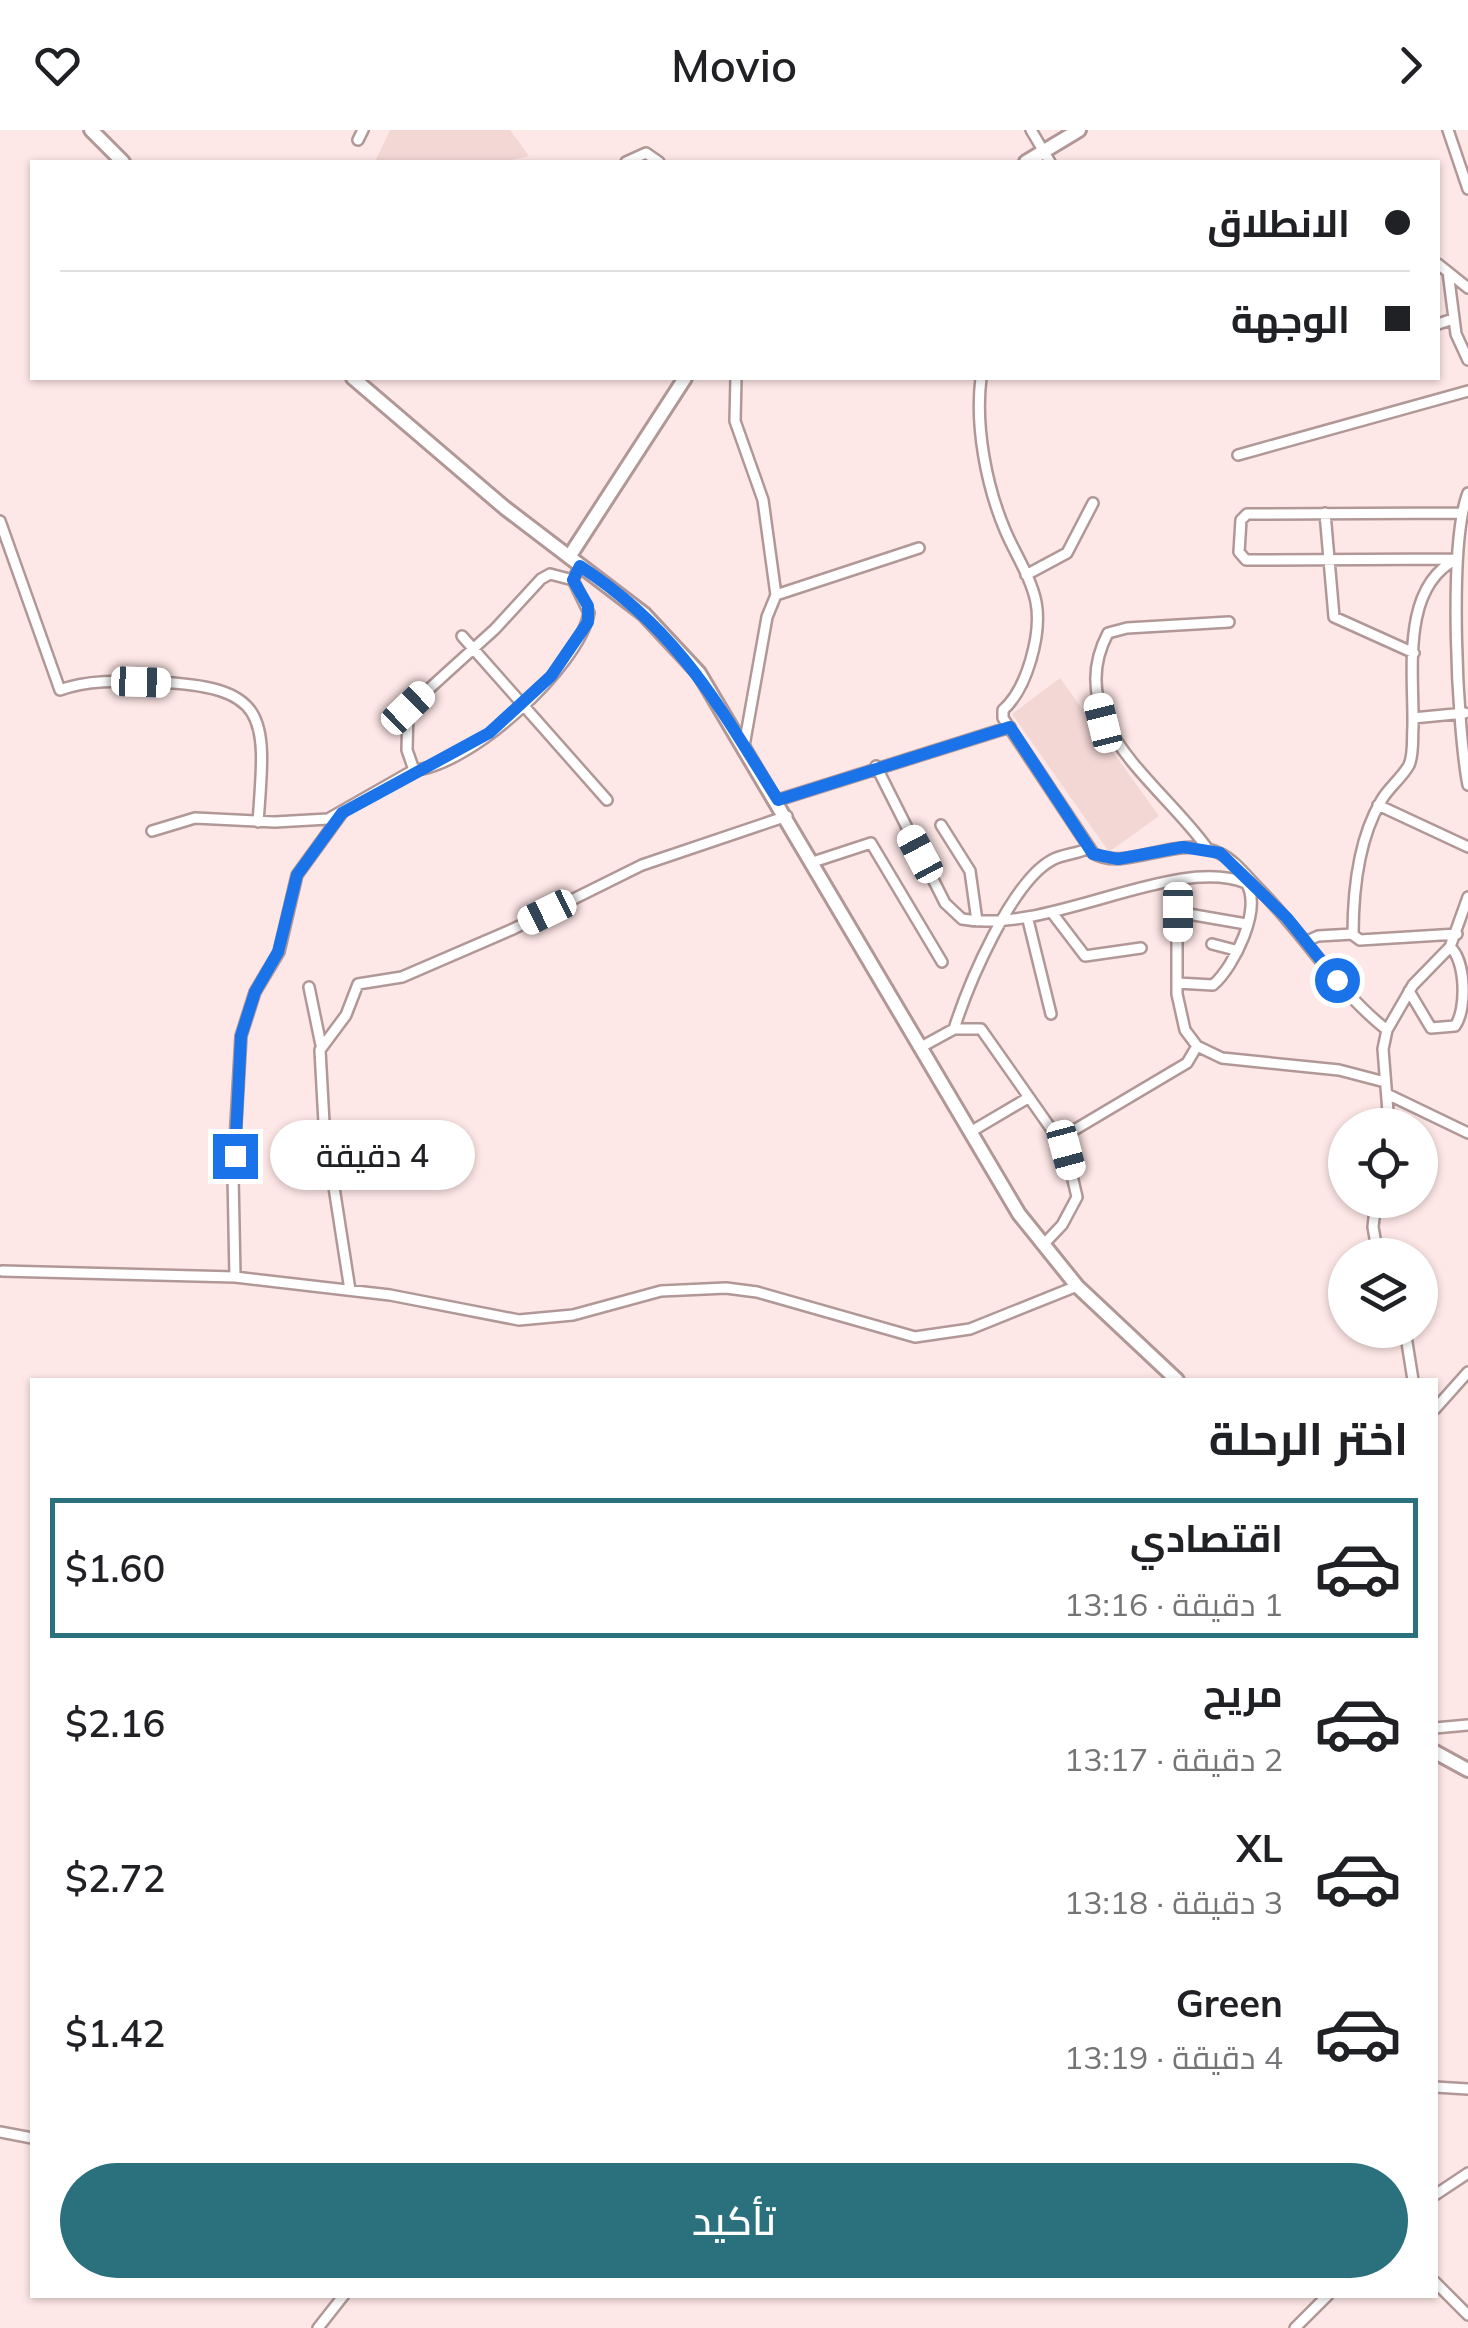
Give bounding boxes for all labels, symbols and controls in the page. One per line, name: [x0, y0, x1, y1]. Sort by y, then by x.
text: Movio: [671, 37, 797, 93]
icon: heart: [30, 38, 85, 93]
icon: forward: [1383, 38, 1438, 93]
text: الانطلاق: [1207, 199, 1350, 247]
text: الوجهة: [1231, 295, 1350, 343]
car: [110, 666, 172, 698]
car: [376, 676, 440, 740]
car: [1081, 690, 1125, 756]
car: [893, 820, 947, 888]
car: [1163, 882, 1193, 942]
car: [513, 885, 581, 939]
route start: [1315, 958, 1360, 1003]
map controls: [1328, 1108, 1438, 1348]
button: locate: [1328, 1108, 1438, 1218]
car: [1044, 1117, 1088, 1183]
callout: 4 دقيقة: [270, 1121, 475, 1191]
route end: [213, 1134, 258, 1179]
text: 4 دقيقة: [316, 1135, 429, 1175]
button: layers: [1328, 1238, 1438, 1348]
text: اختر الرحلة: [1209, 1410, 1408, 1466]
text: اقتصادي: [1130, 1514, 1283, 1562]
icon: car: [1313, 1523, 1403, 1613]
text: $1.60: [65, 1544, 165, 1592]
text: 1 دقيقة · 13:16: [1064, 1584, 1283, 1624]
text: مريح: [1203, 1669, 1283, 1717]
icon: car: [1313, 1678, 1403, 1768]
text: $2.16: [65, 1699, 165, 1747]
text: 2 دقيقة · 13:17: [1064, 1739, 1283, 1779]
text: XL: [1236, 1824, 1283, 1872]
icon: car: [1313, 1833, 1403, 1923]
text: $2.72: [65, 1854, 165, 1902]
text: 3 دقيقة · 13:18: [1064, 1882, 1283, 1922]
text: Green: [1176, 1979, 1283, 2027]
icon: car: [1313, 1988, 1403, 2078]
text: $1.42: [65, 2009, 165, 2057]
text: 4 دقيقة · 13:19: [1064, 2037, 1283, 2077]
button: تأكيد: [60, 2163, 1408, 2278]

